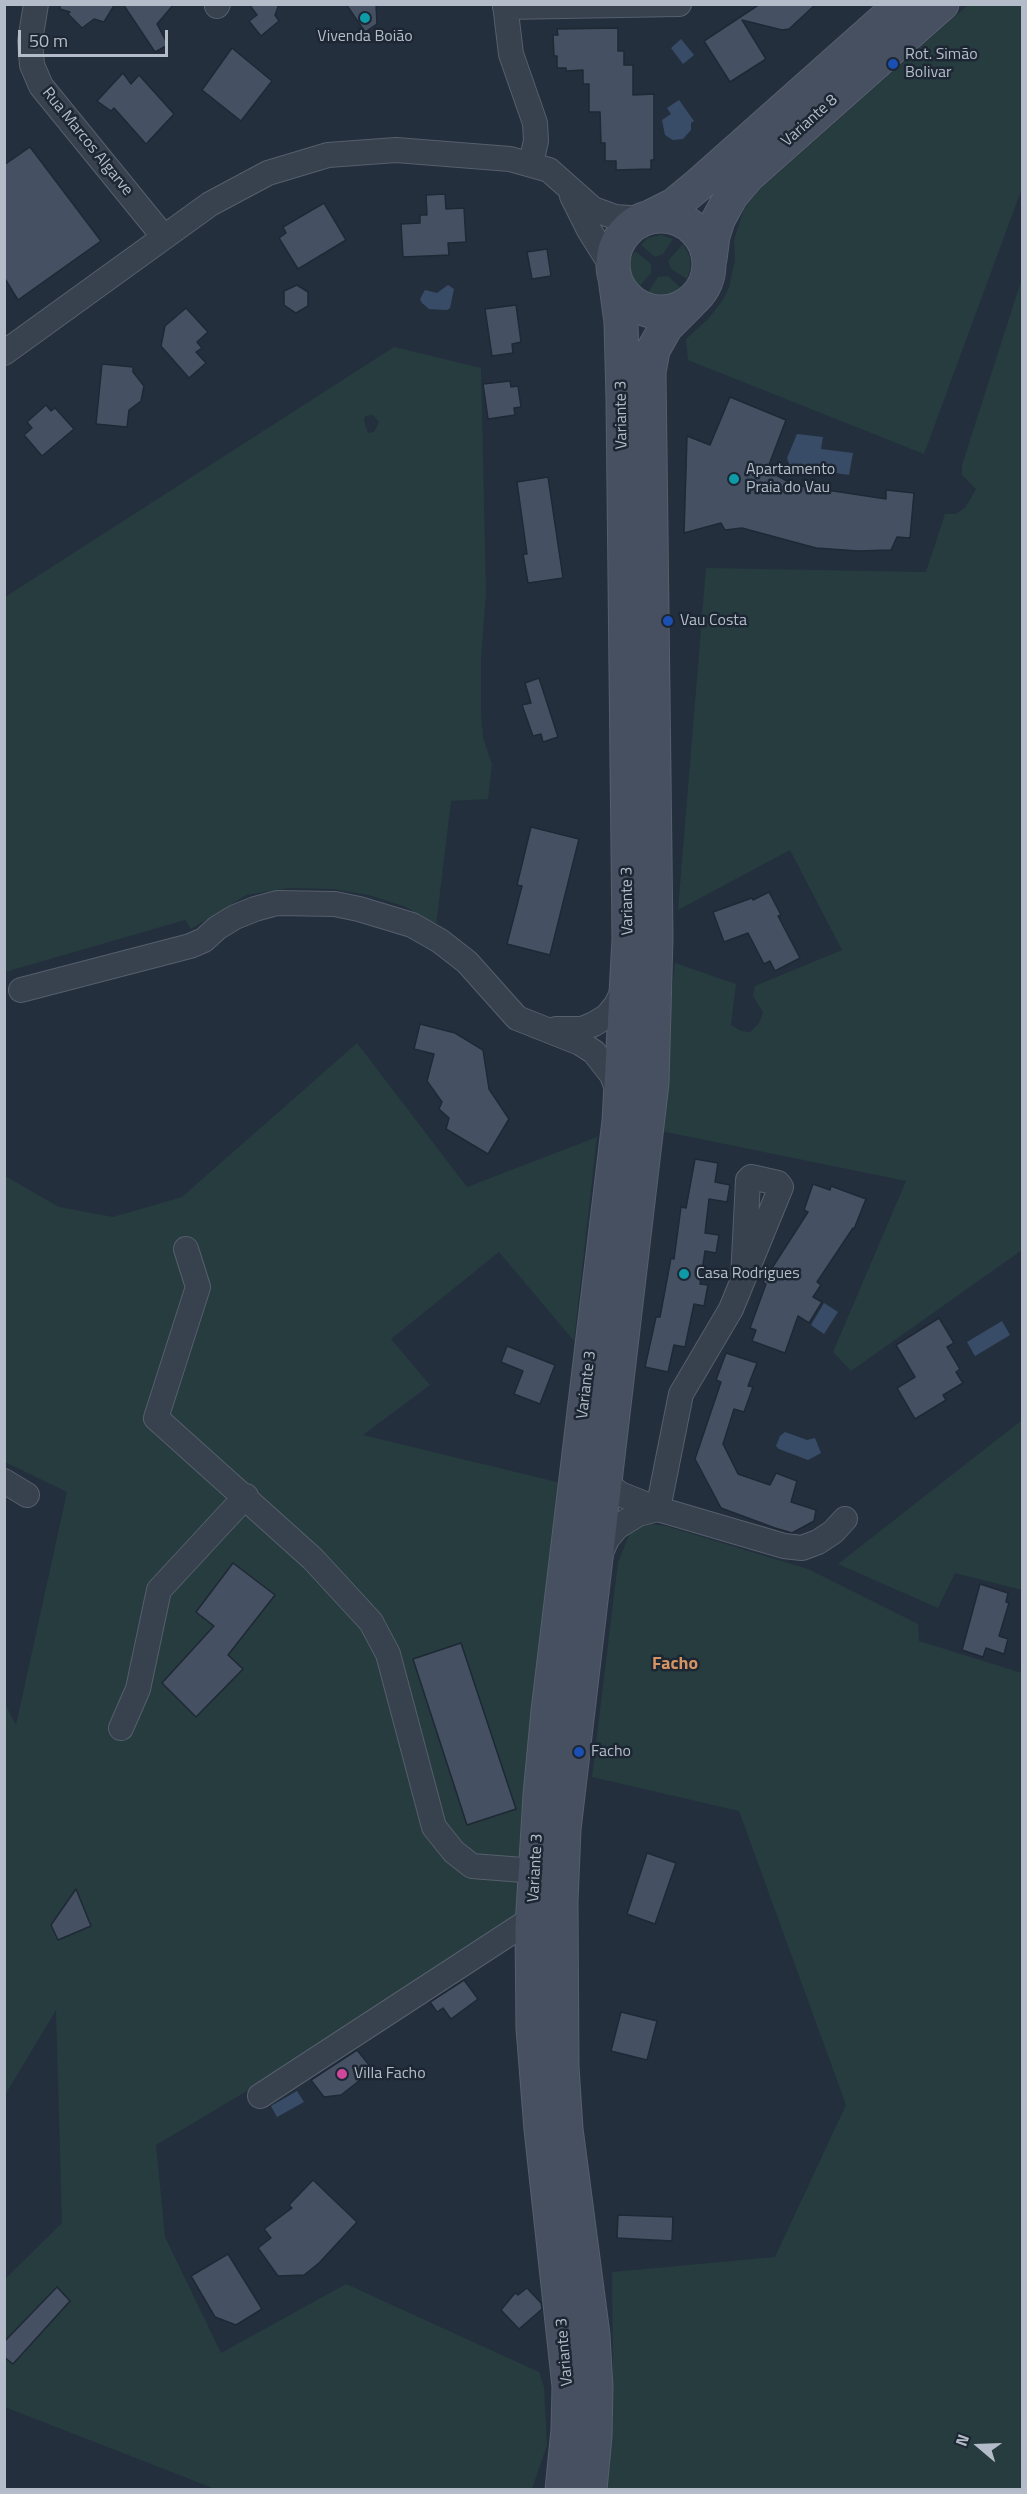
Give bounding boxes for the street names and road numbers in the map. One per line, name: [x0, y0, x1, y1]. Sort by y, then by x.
street label: Rua Marcos Algarve: [38, 84, 136, 200]
street label: Variante 8: [778, 91, 842, 151]
street label: Variante 3: [612, 381, 632, 449]
street label: Variante 3: [618, 867, 638, 935]
street label: Variante 3: [573, 1350, 601, 1420]
street label: Variante 3: [525, 1833, 547, 1903]
street label: Variante 3: [552, 2317, 578, 2387]

